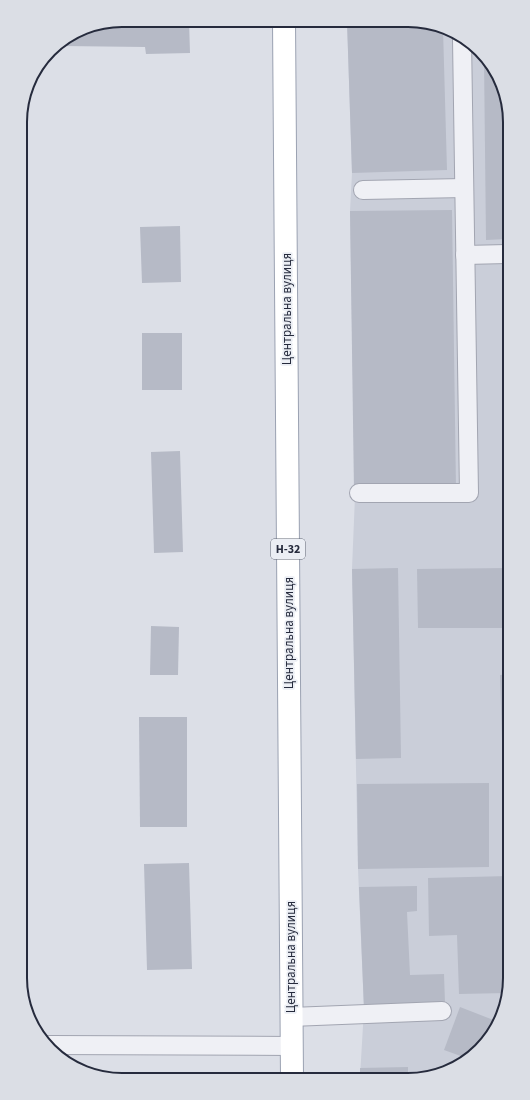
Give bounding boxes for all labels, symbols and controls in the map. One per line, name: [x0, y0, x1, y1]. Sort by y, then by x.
street label: Центральна вулиця: [278, 253, 296, 365]
road number: Н-32: [271, 539, 305, 559]
street label: Центральна вулиця: [280, 577, 298, 689]
street label: Центральна вулиця: [282, 901, 300, 1013]

